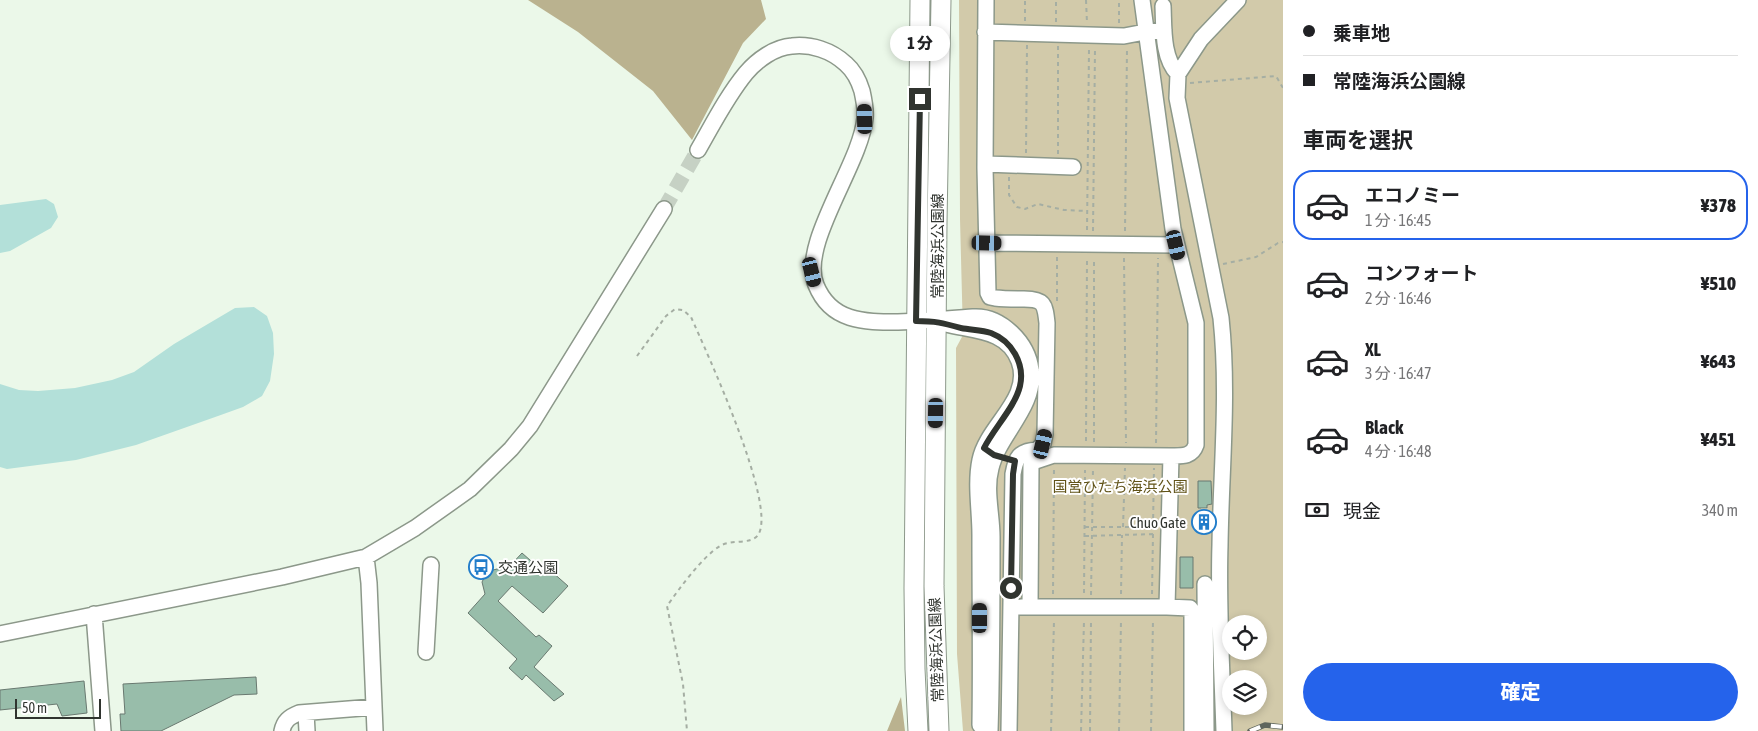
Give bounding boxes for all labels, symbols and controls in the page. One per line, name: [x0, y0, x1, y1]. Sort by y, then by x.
text: 乗車地: [1333, 22, 1390, 44]
callout: 1 分: [890, 27, 950, 62]
text: 1 分: [907, 34, 933, 52]
text: 常陸海浜公園線: [1333, 70, 1466, 92]
route end: [909, 88, 931, 110]
car: [857, 104, 872, 134]
text: 車両を選択: [1303, 127, 1413, 153]
icon: car: [1305, 183, 1350, 228]
text: エコノミー: [1365, 184, 1460, 206]
street label: 常陸海浜公園線: [929, 193, 946, 299]
text: ¥378: [1701, 194, 1736, 216]
text: 1 分 · 16:45: [1365, 211, 1431, 229]
car: [1165, 229, 1186, 261]
car: [971, 235, 1002, 251]
car: [801, 256, 822, 288]
icon: car: [1305, 261, 1350, 306]
text: コンフォート: [1365, 262, 1478, 284]
text: ¥510: [1701, 272, 1736, 294]
text: 2 分 · 16:46: [1365, 289, 1431, 307]
text: XL: [1365, 338, 1381, 360]
icon: car: [1305, 339, 1350, 384]
text: ¥643: [1701, 350, 1736, 372]
text: 3 分 · 16:47: [1365, 364, 1431, 382]
car: [928, 398, 943, 428]
text: Black: [1365, 416, 1403, 438]
icon: car: [1305, 417, 1350, 462]
car: [1032, 428, 1053, 460]
text: ¥451: [1701, 428, 1736, 450]
text: 4 分 · 16:48: [1365, 442, 1431, 460]
park label: 国営ひたち海浜公園: [1052, 478, 1188, 495]
icon: cash: [1303, 496, 1331, 524]
text: 現金: [1343, 500, 1381, 522]
text: 340 m: [1702, 501, 1738, 519]
building icon: Chuo Gate: [1191, 509, 1217, 535]
place label: Chuo Gate: [1130, 514, 1186, 531]
bus stop icon: 交通公園: [468, 554, 494, 580]
place label: 交通公園: [498, 559, 558, 576]
route start: [1000, 577, 1022, 599]
street label: 常陸海浜公園線: [926, 597, 946, 703]
car: [972, 603, 987, 633]
map controls: [1222, 615, 1267, 715]
button: locate: [1222, 615, 1267, 660]
button: 確定: [1303, 663, 1738, 721]
button: layers: [1222, 670, 1267, 715]
scale bar: [15, 696, 101, 719]
text: 50 m: [22, 700, 47, 716]

